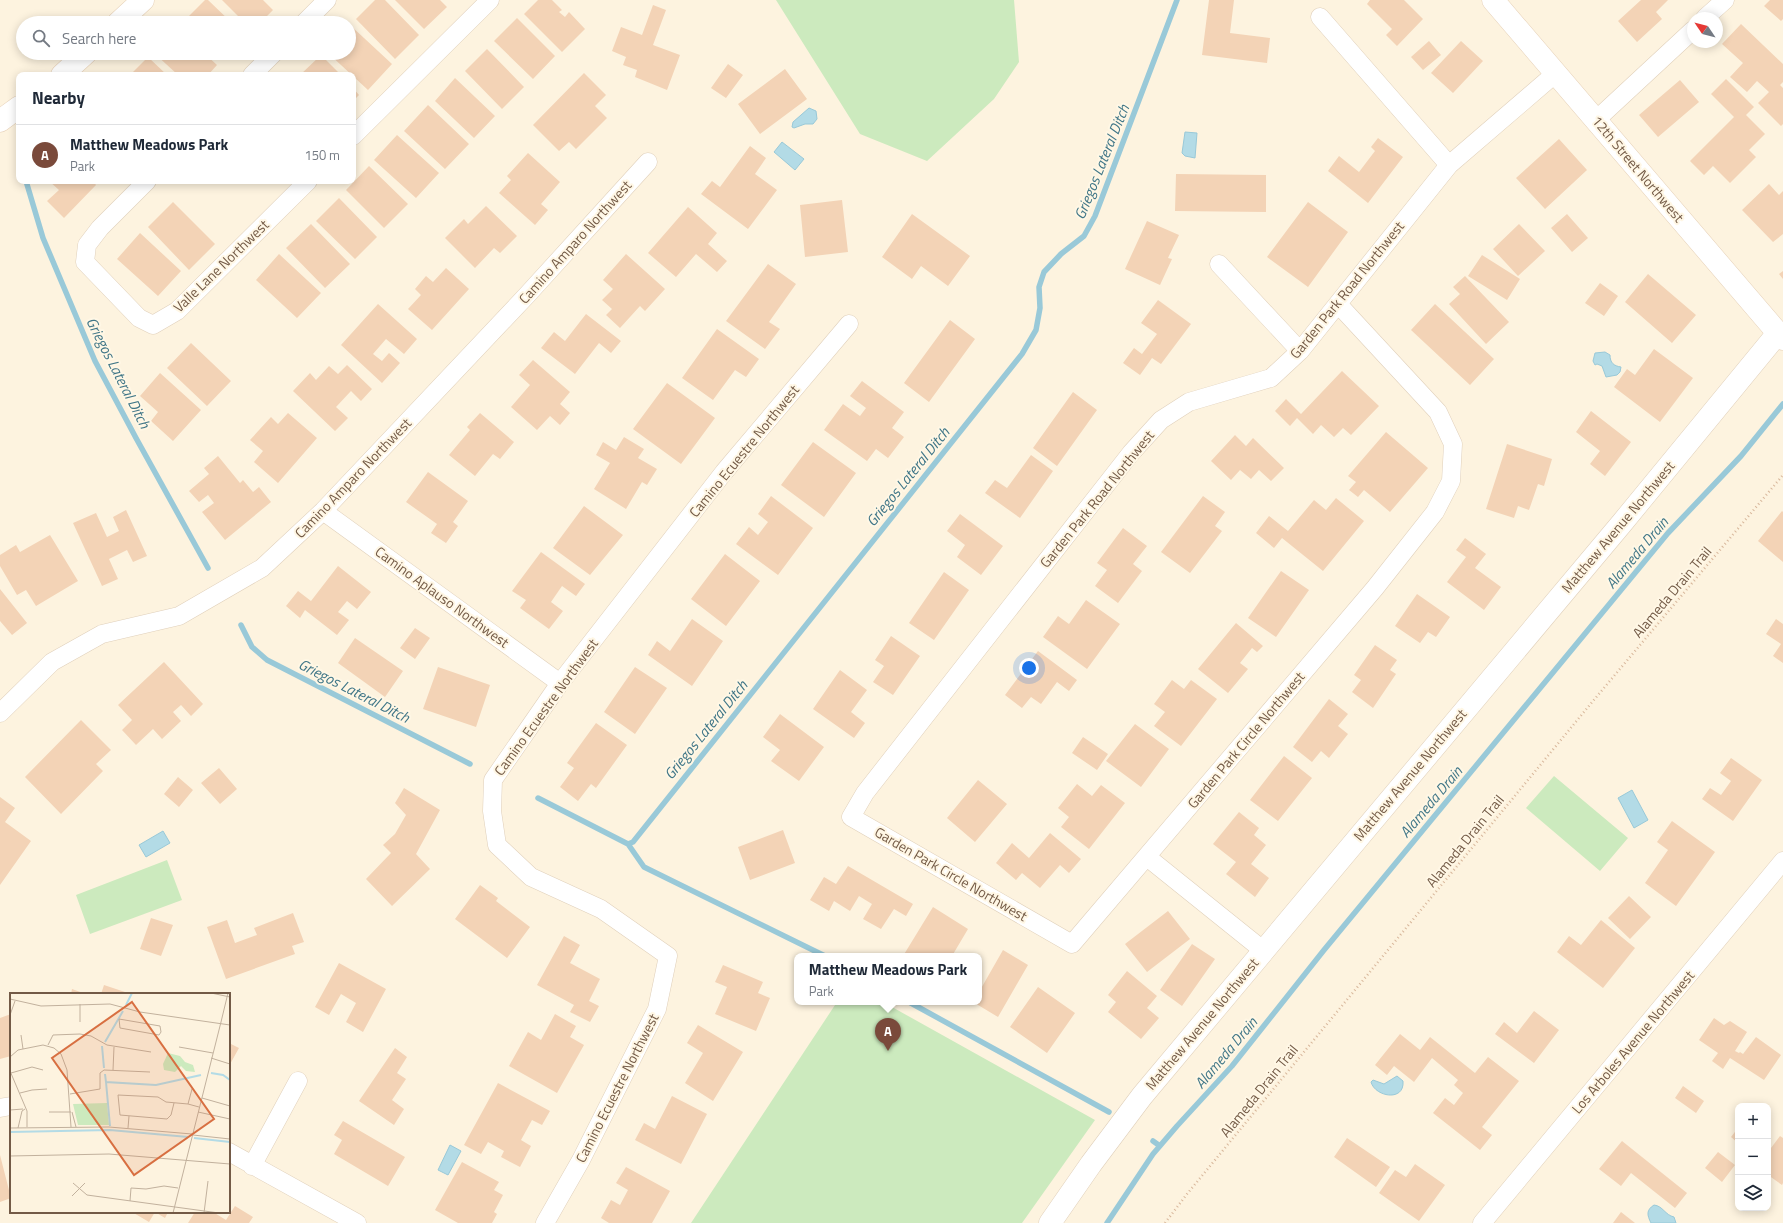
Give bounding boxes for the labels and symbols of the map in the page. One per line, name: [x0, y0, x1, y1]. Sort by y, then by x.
north arrow: [1687, 12, 1723, 48]
water label: Griegos Lateral Ditch: [1068, 100, 1135, 223]
street label: 12th Street Northwest: [1587, 111, 1689, 227]
street label: Camino Amparo Northwest: [513, 175, 636, 308]
street label: Valle Lane Northwest: [168, 214, 273, 317]
street label: Garden Park Road Northwest: [1284, 216, 1409, 363]
water label: Griegos Lateral Ditch: [80, 313, 157, 433]
street label: Camino Ecuestre Northwest: [684, 380, 804, 521]
street label: Camino Amparo Northwest: [289, 413, 416, 543]
water label: Griegos Lateral Ditch: [860, 422, 955, 531]
street label: Garden Park Road Northwest: [1034, 425, 1159, 572]
street label: Matthew Avenue Northwest: [1556, 456, 1679, 597]
water label: Alameda Drain: [1600, 511, 1674, 594]
street label: Camino Aplauso Northwest: [371, 541, 514, 652]
street label: Alameda Drain Trail: [1627, 541, 1716, 642]
street label: Camino Ecuestre Northwest: [489, 634, 603, 780]
water label: Griegos Lateral Ditch: [295, 653, 414, 729]
your location: [1019, 658, 1039, 678]
street label: Garden Park Circle Northwest: [1182, 667, 1309, 813]
water label: Griegos Lateral Ditch: [658, 675, 753, 784]
street label: Matthew Avenue Northwest: [1348, 704, 1471, 845]
water label: Alameda Drain: [1394, 760, 1468, 843]
street label: Alameda Drain Trail: [1421, 790, 1509, 891]
street label: Garden Park Circle Northwest: [871, 821, 1032, 926]
street label: Matthew Avenue Northwest: [1140, 953, 1263, 1094]
street label: Los Arboles Avenue Northwest: [1566, 965, 1699, 1118]
inset map: [10, 993, 230, 1213]
street label: Camino Ecuestre Northwest: [570, 1009, 663, 1166]
water label: Alameda Drain: [1189, 1011, 1263, 1094]
pin: A: [875, 1018, 901, 1051]
street label: Alameda Drain Trail: [1215, 1040, 1303, 1141]

